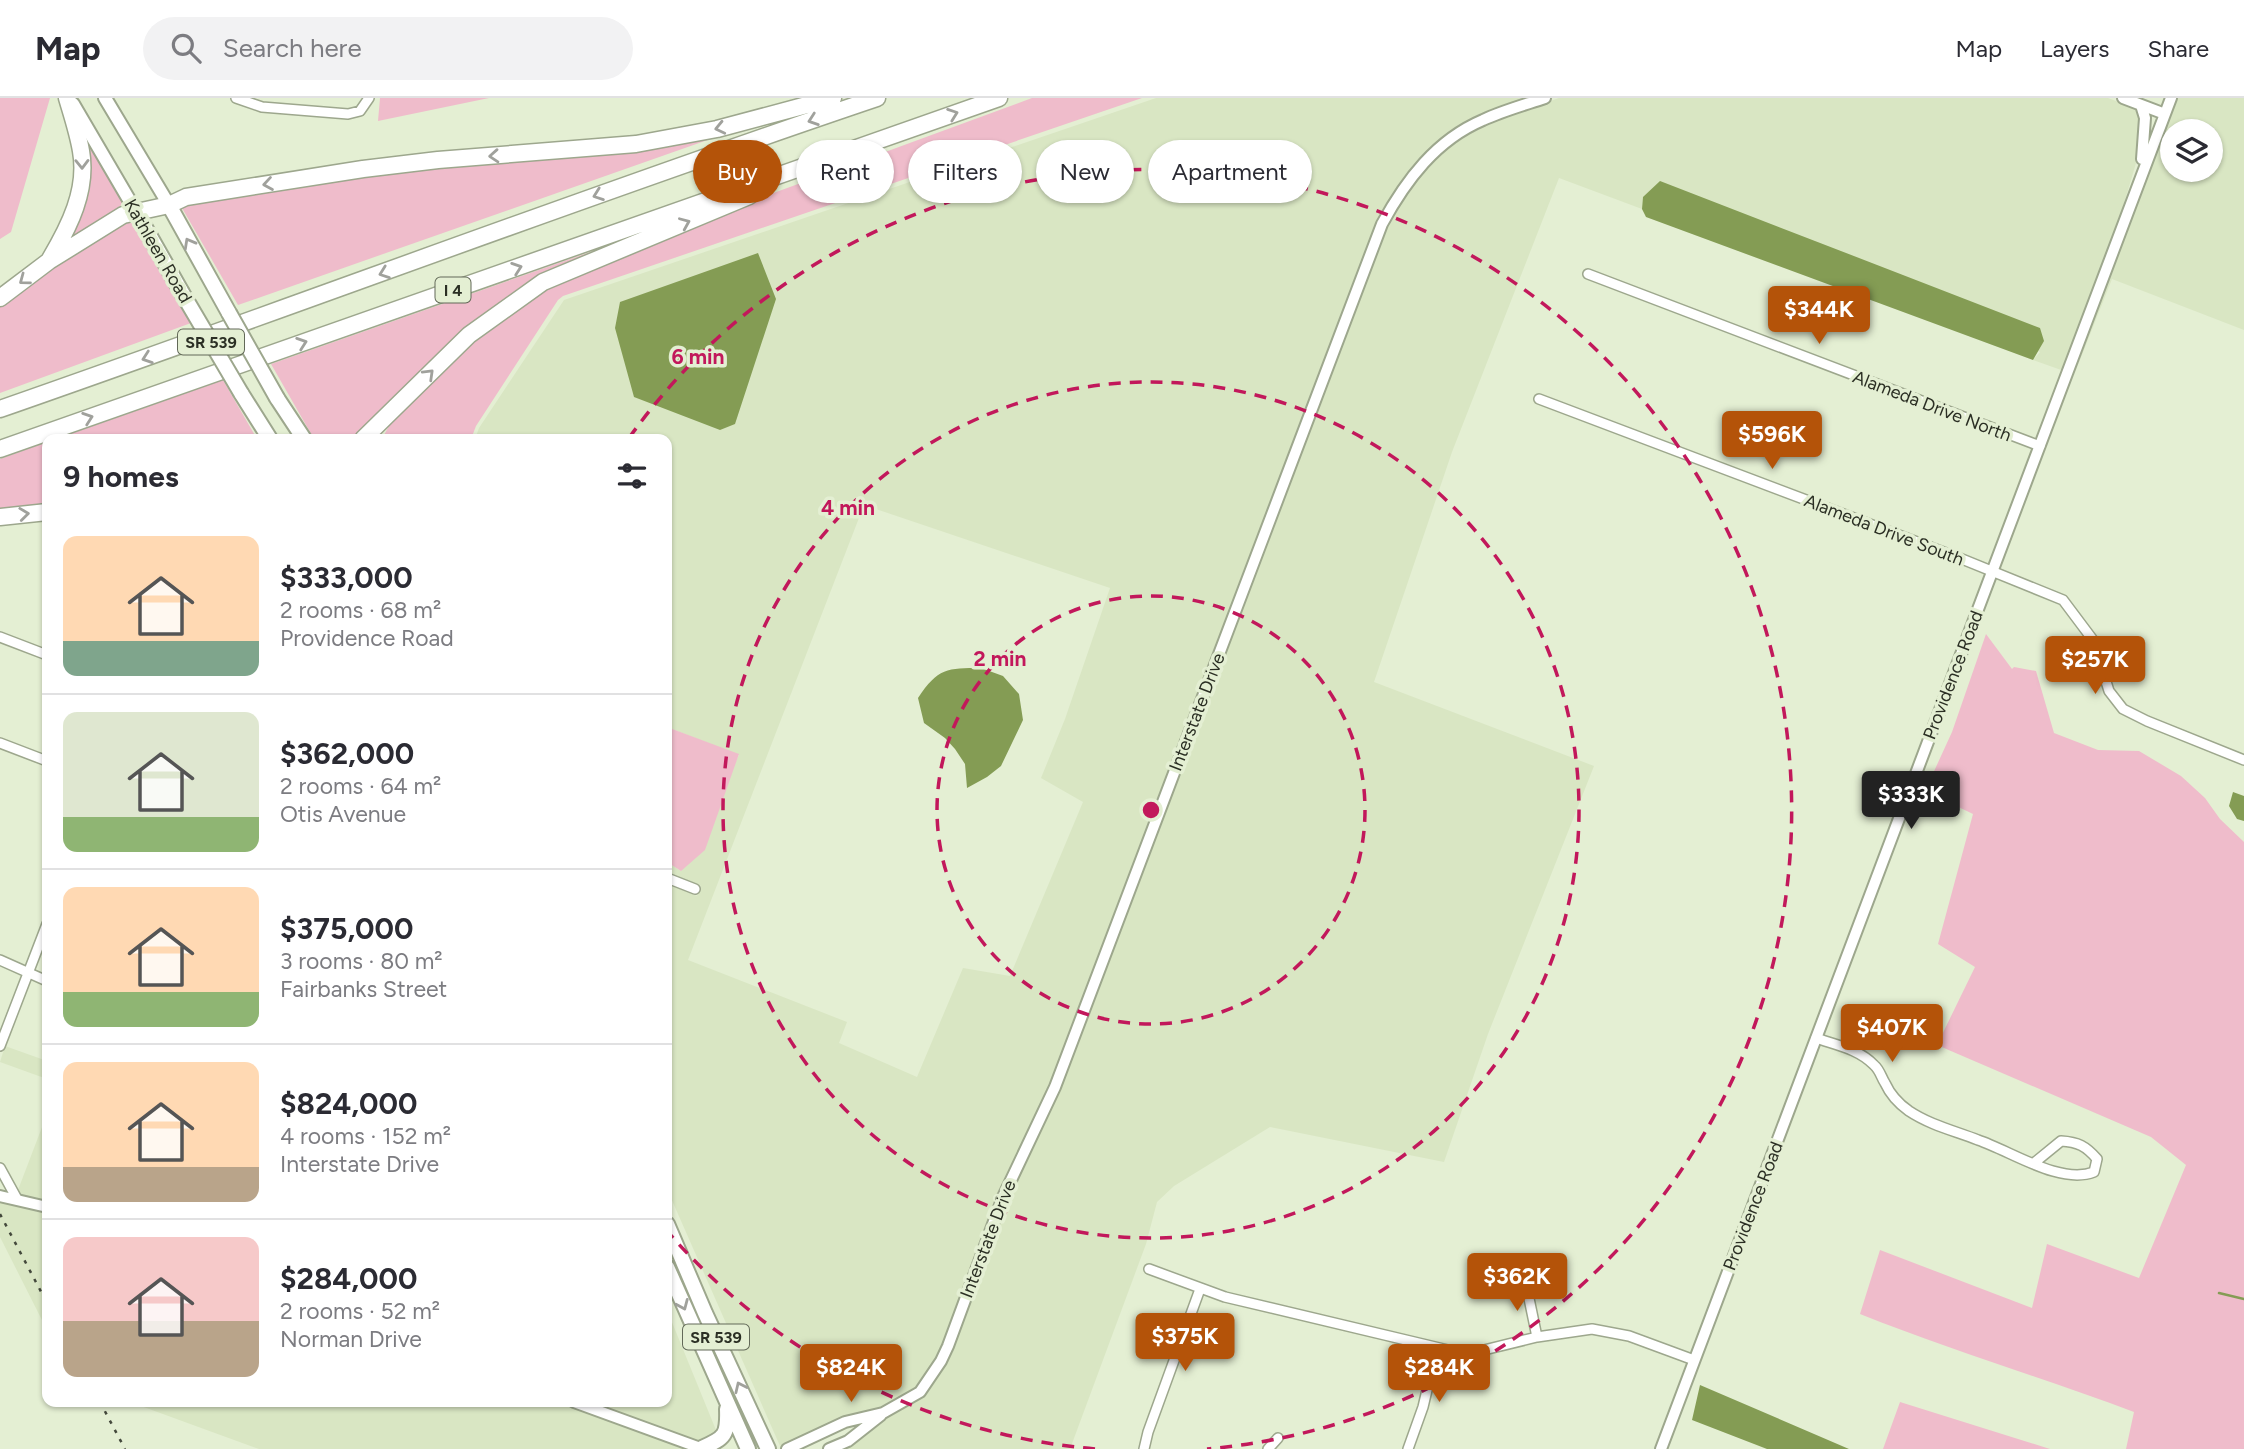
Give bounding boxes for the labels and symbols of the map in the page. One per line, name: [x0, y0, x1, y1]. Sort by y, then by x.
one-way arrow: [946, 109, 958, 123]
one-way arrow: [807, 112, 819, 126]
one-way arrow: [714, 120, 726, 134]
one-way arrow: [488, 148, 499, 163]
one-way arrow: [74, 159, 89, 170]
one-way arrow: [262, 176, 274, 191]
one-way arrow: [592, 186, 604, 200]
street label: Kathleen Road: [119, 195, 197, 307]
one-way arrow: [678, 217, 691, 231]
one-way arrow: [184, 237, 198, 250]
one-way arrow: [510, 262, 522, 276]
one-way arrow: [379, 264, 391, 278]
one-way arrow: [20, 271, 32, 284]
road number: I 4: [435, 278, 470, 302]
pin: $344K: [1770, 286, 1868, 346]
road number: SR 539: [178, 330, 244, 354]
one-way arrow: [296, 337, 308, 351]
text: 6 min: [672, 344, 724, 369]
one-way arrow: [141, 350, 154, 364]
street label: Alameda Drive North: [1850, 366, 2014, 446]
one-way arrow: [420, 370, 433, 383]
one-way arrow: [81, 412, 93, 426]
pin: $596K: [1723, 412, 1821, 471]
street label: Alameda Drive South: [1801, 489, 1967, 571]
text: 4 min: [821, 495, 875, 520]
one-way arrow: [18, 507, 29, 522]
street label: Providence Road: [1918, 608, 1988, 742]
pin: $257K: [2046, 636, 2144, 696]
text: 2 min: [974, 646, 1026, 671]
street label: Interstate Drive: [1164, 650, 1230, 774]
pin: $333K: [1862, 772, 1960, 831]
centre of rings: [1139, 798, 1163, 822]
pin: $407K: [1843, 1004, 1941, 1064]
street label: Providence Road: [1718, 1139, 1788, 1273]
street label: Interstate Drive: [955, 1177, 1021, 1301]
pin: $362K: [1468, 1254, 1566, 1313]
one-way arrow: [675, 1299, 689, 1311]
pin: $375K: [1136, 1314, 1234, 1373]
road number: SR 539: [683, 1324, 749, 1350]
pin: $824K: [802, 1344, 900, 1404]
pin: $284K: [1390, 1344, 1488, 1404]
one-way arrow: [734, 1382, 748, 1394]

